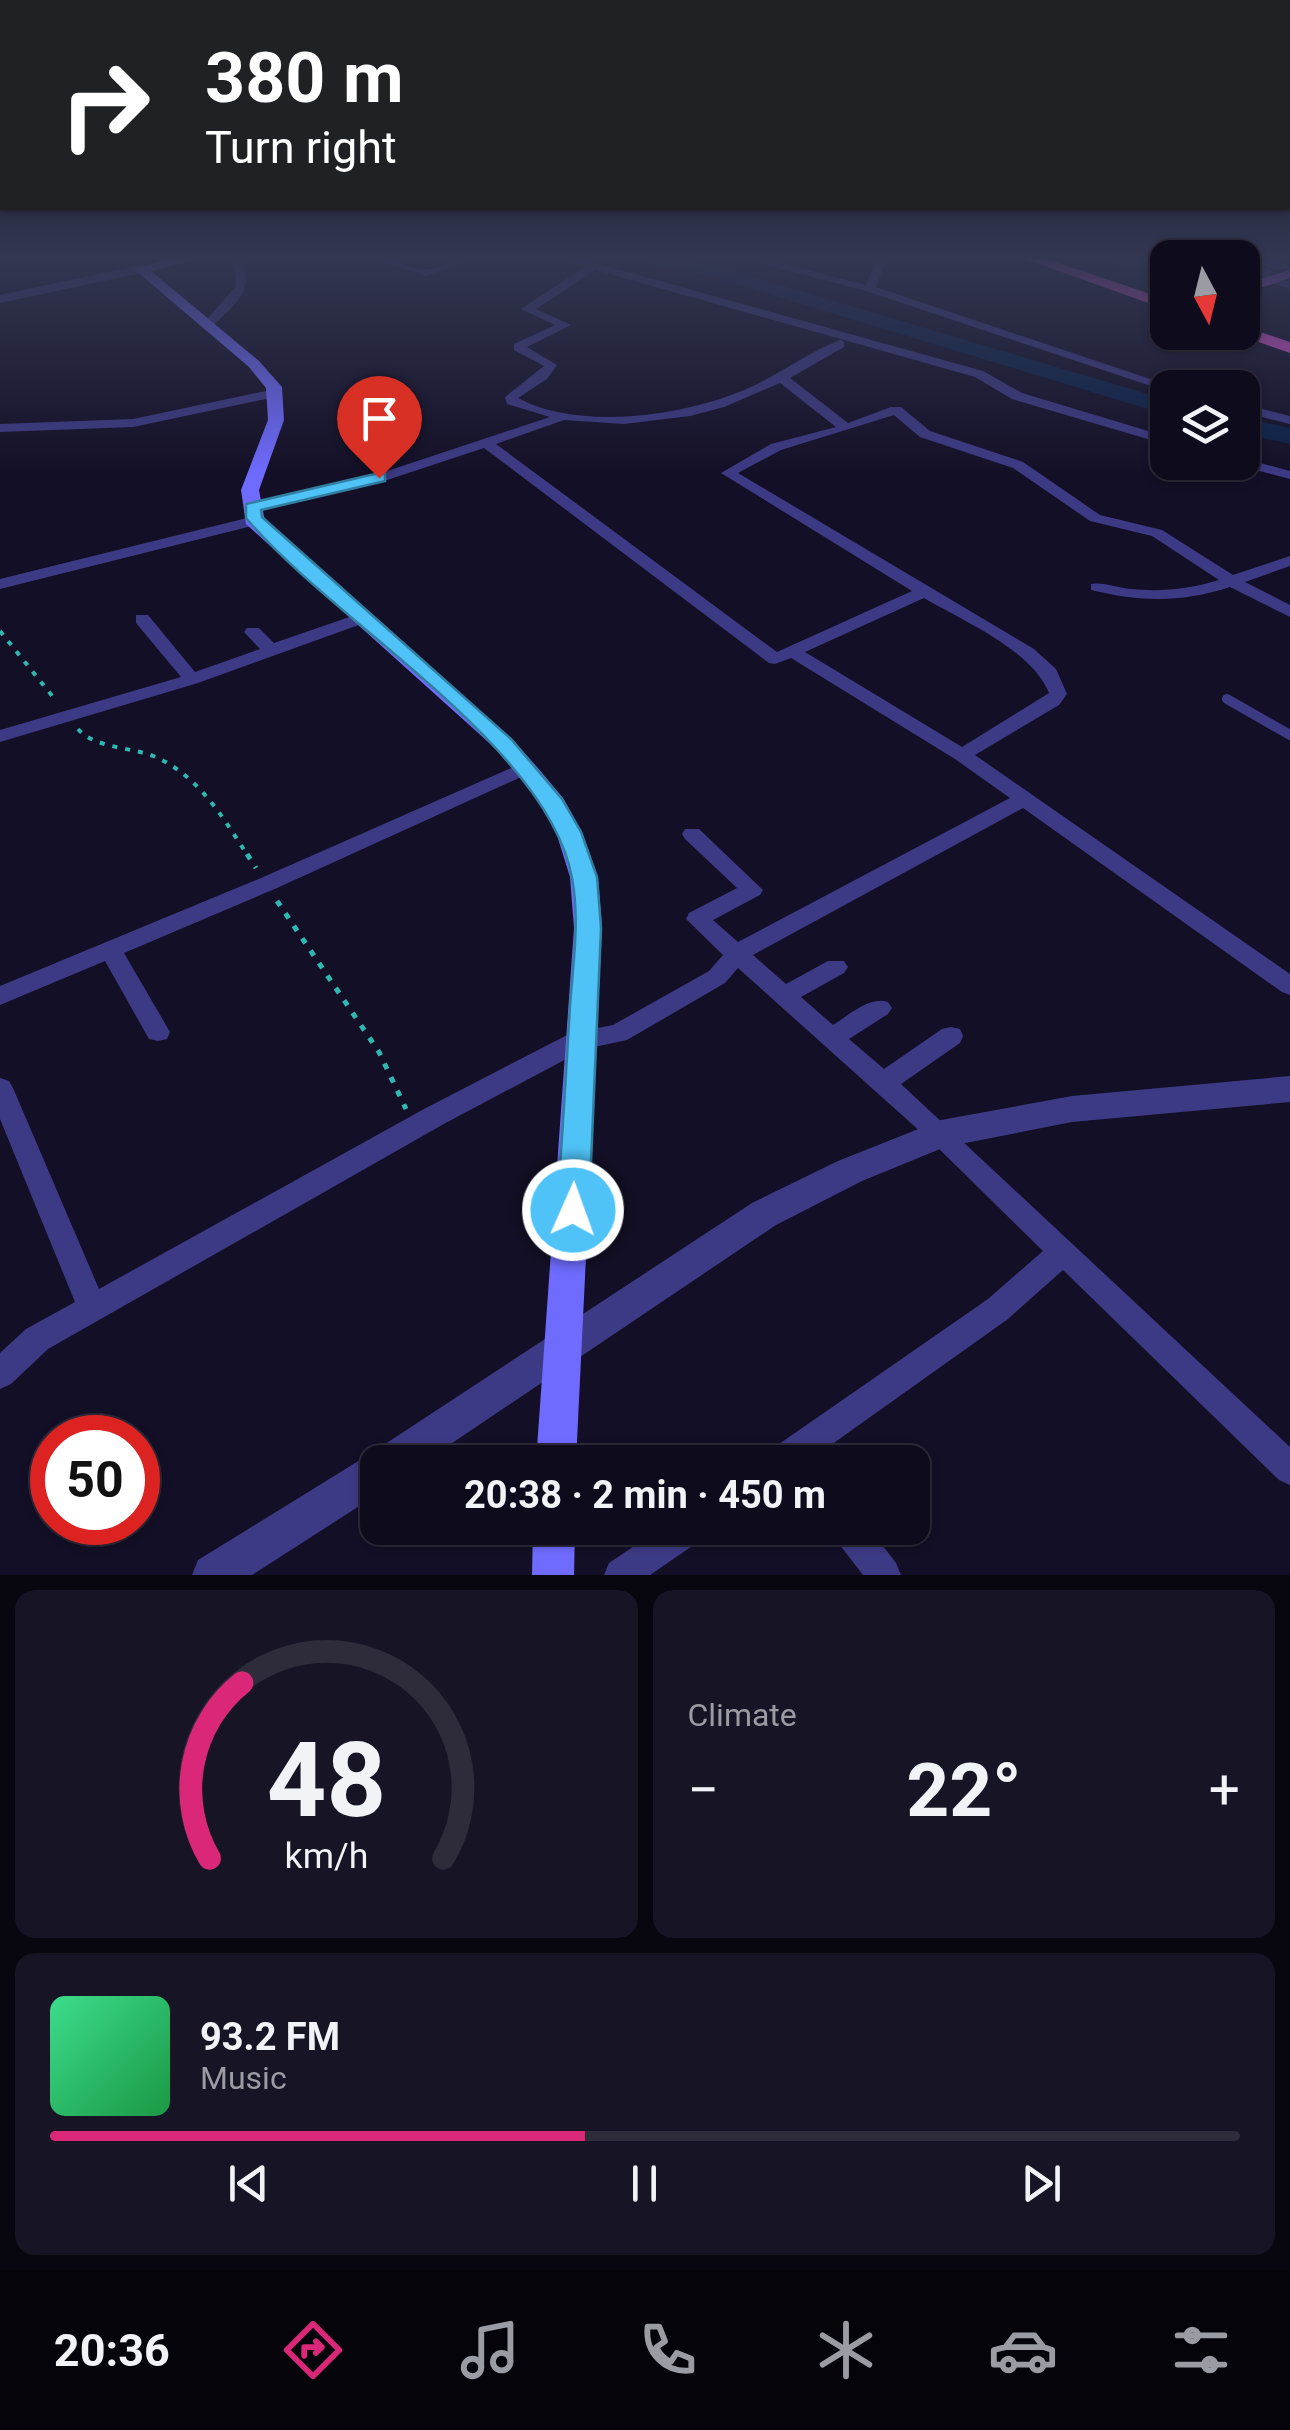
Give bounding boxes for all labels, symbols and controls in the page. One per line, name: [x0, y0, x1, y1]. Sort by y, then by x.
text: 380 m: [205, 37, 404, 119]
icon: right: [40, 40, 170, 170]
text: Turn right: [205, 121, 397, 174]
north arrow: [1150, 240, 1260, 350]
map controls: [1150, 240, 1260, 480]
button: layers: [1150, 370, 1260, 480]
pin: [337, 376, 422, 479]
icon: arrive: [352, 391, 407, 446]
position arrow: [521, 1158, 625, 1262]
speed limit sign: 50: [30, 1415, 160, 1545]
text: 20:38 · 2 min · 450 m: [464, 1473, 826, 1517]
text: Climate: [688, 1696, 797, 1734]
text: 48: [267, 1720, 386, 1841]
text: 22°: [906, 1746, 1022, 1834]
text: −: [688, 1758, 719, 1822]
text: +: [1209, 1758, 1240, 1822]
text: km/h: [284, 1835, 368, 1877]
text: 93.2 FM: [200, 2015, 340, 2059]
text: Music: [200, 2059, 287, 2097]
icon: previous: [221, 2156, 276, 2211]
icon: pause: [617, 2156, 672, 2211]
icon: next: [1014, 2156, 1069, 2211]
icon: directions: [278, 2315, 348, 2385]
icon: music: [455, 2315, 525, 2385]
icon: phone: [633, 2315, 703, 2385]
icon: climate: [811, 2315, 881, 2385]
icon: car: [988, 2315, 1058, 2385]
icon: filters: [1166, 2315, 1236, 2385]
text: 20:36: [54, 2324, 170, 2377]

